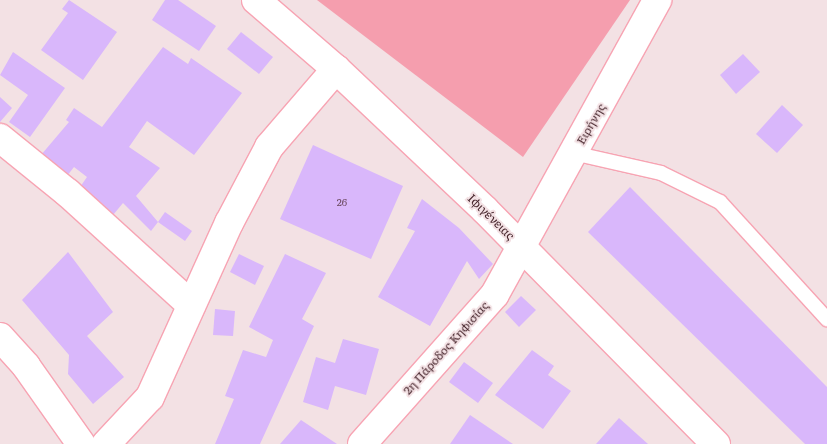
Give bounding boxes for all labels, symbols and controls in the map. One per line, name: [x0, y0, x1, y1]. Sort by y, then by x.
street label: Ειρήνης: [574, 101, 608, 147]
street label: Ιφιγένειας: [465, 191, 517, 243]
house number: 26: [337, 196, 347, 208]
street label: 2η Πάροδος Κηφισίας: [400, 298, 492, 398]

